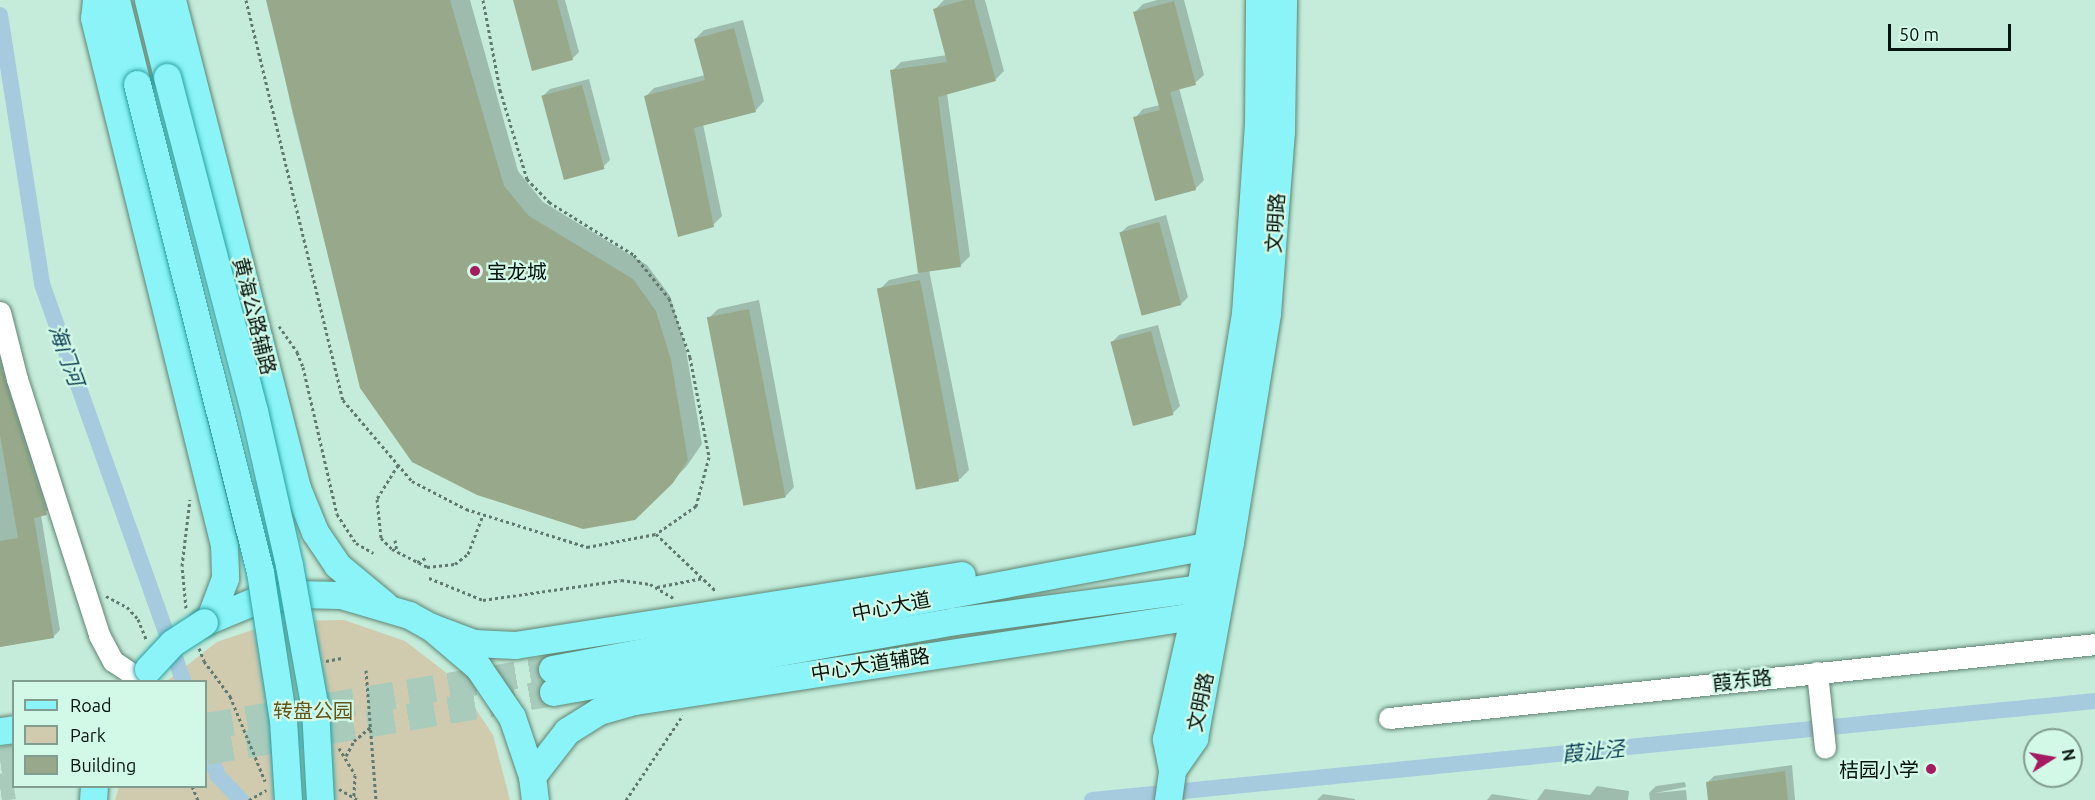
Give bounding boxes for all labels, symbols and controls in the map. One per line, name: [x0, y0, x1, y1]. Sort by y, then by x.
scale bar: [1891, 12, 2014, 50]
text: 50 m: [1899, 24, 1939, 44]
street label: 文明路: [1261, 192, 1289, 254]
street label: 黄海公路辅路: [229, 255, 281, 377]
place label: 宝龙城: [487, 259, 547, 283]
marker: 宝龙城: [468, 264, 482, 278]
water label: 海门河: [44, 321, 90, 389]
street label: 中心大道: [849, 587, 933, 625]
street label: 中心大道辅路: [809, 643, 931, 685]
street label: 葭东路: [1711, 665, 1773, 695]
street label: 文明路: [1182, 670, 1218, 734]
legend: [12, 680, 207, 788]
text: Road: [70, 695, 112, 715]
park label: 转盘公园: [273, 698, 353, 722]
text: Park: [70, 725, 106, 745]
north arrow: [2023, 728, 2083, 788]
water label: 葭沚泾: [1560, 735, 1626, 767]
text: N: [2059, 747, 2079, 763]
text: Building: [70, 755, 136, 775]
place label: 桔园小学: [1839, 757, 1919, 781]
marker: 桔园小学: [1924, 762, 1938, 776]

